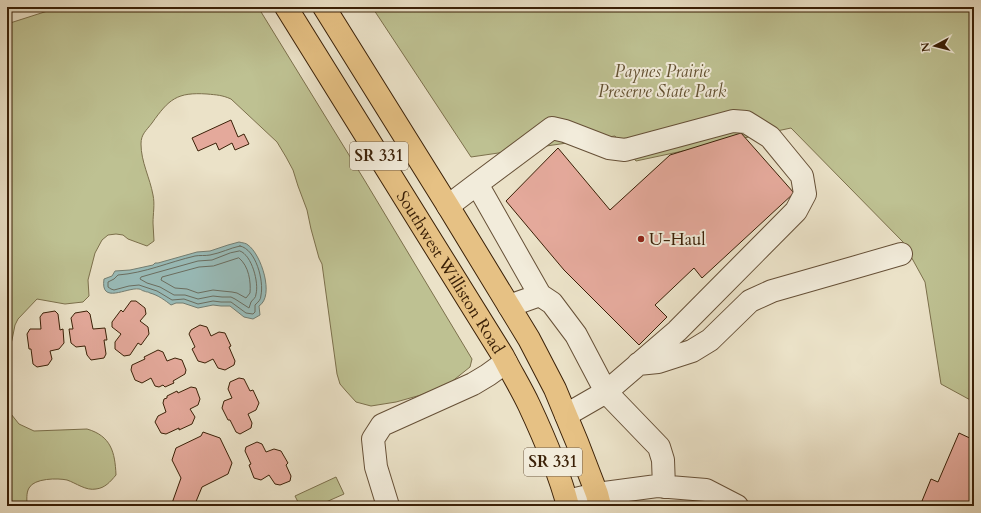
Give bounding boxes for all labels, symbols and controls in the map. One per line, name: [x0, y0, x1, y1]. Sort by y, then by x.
north arrow: [915, 26, 955, 66]
text: N: [917, 41, 934, 53]
park label: Paynes Prairie Preserve State Park: [598, 60, 727, 103]
road number: SR 331: [350, 142, 408, 170]
street label: Southwest Williston Road: [391, 186, 510, 358]
place label: U-Haul: [649, 228, 706, 251]
marker: U-Haul: [636, 234, 646, 244]
road number: SR 331: [524, 448, 582, 476]

